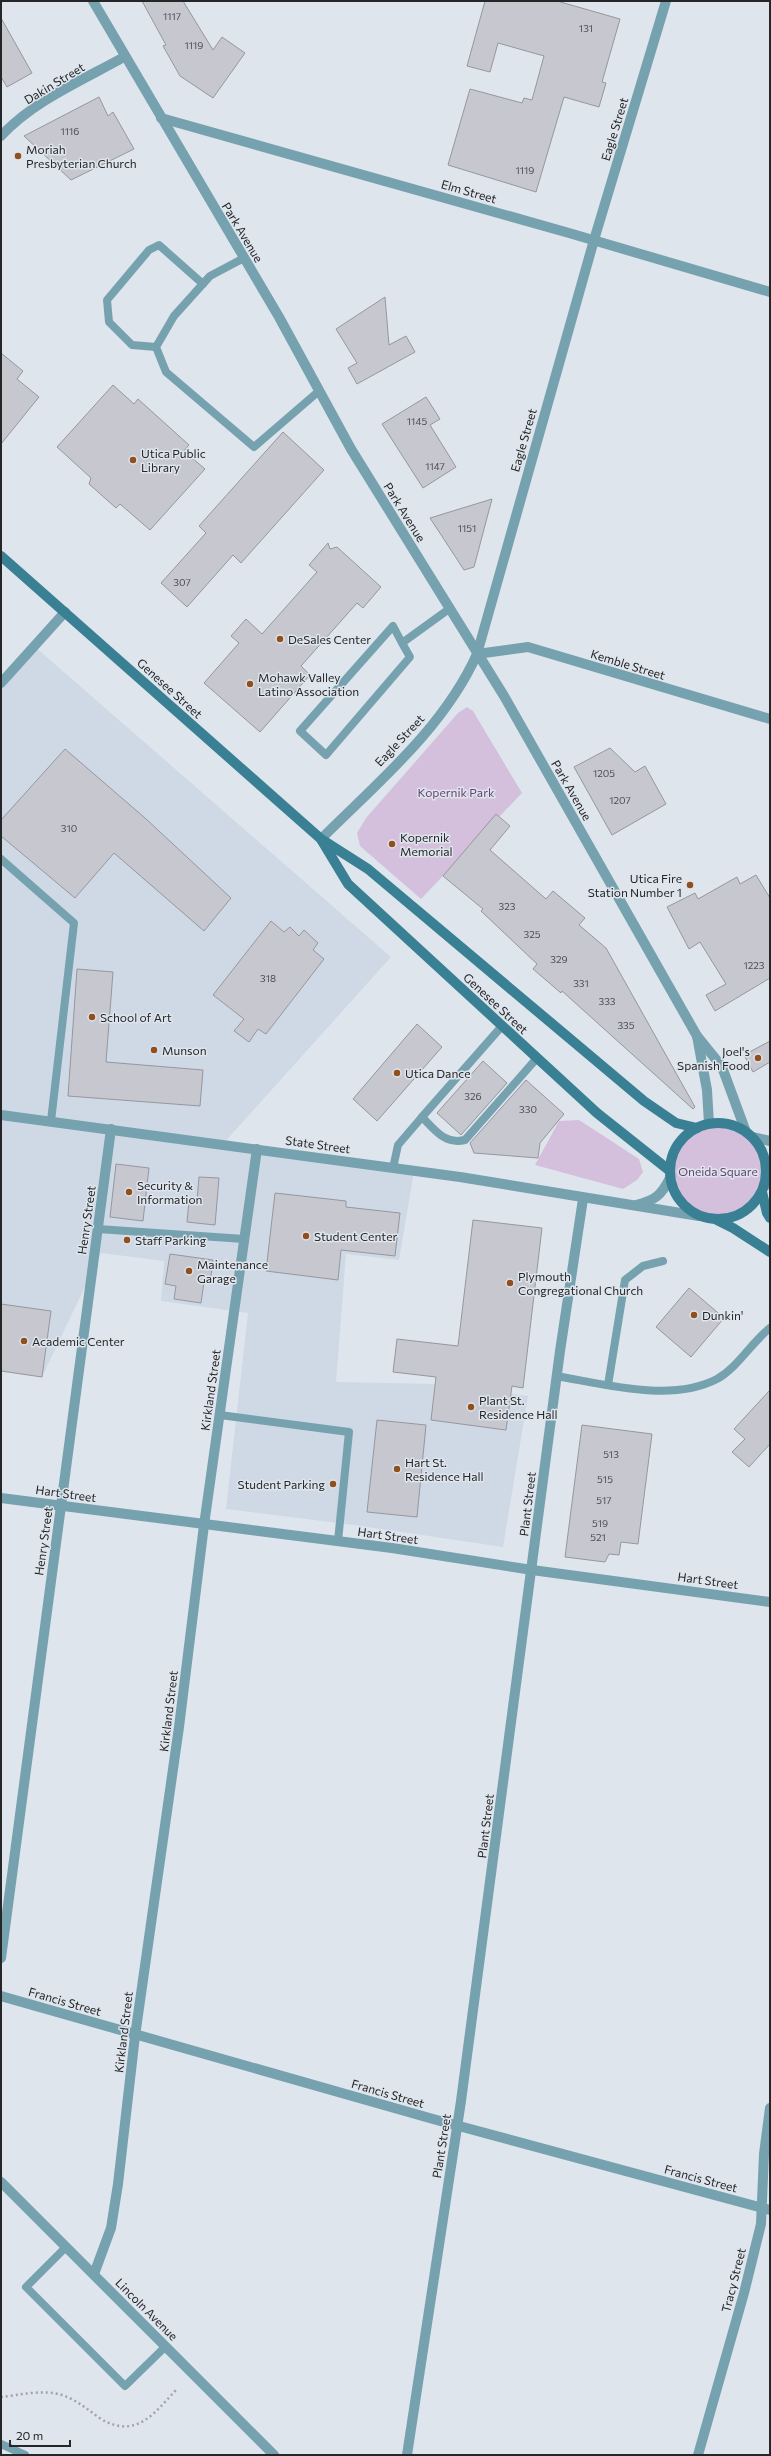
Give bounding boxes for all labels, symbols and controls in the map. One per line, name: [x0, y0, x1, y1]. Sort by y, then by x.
house number: 1117: [163, 10, 181, 22]
house number: 131: [579, 22, 593, 34]
house number: 1119: [185, 39, 203, 51]
street label: Dakin Street: [21, 60, 87, 106]
street label: Eagle Street: [598, 96, 630, 162]
house number: 1116: [61, 125, 79, 137]
place label: Moriah Presbyterian Church: [26, 142, 137, 170]
marker: Moriah Presbyterian Church: [13, 151, 23, 161]
house number: 1119: [516, 164, 534, 176]
street label: Elm Street: [440, 176, 498, 206]
street label: Park Avenue: [220, 200, 266, 264]
street label: Eagle Street: [507, 407, 539, 473]
house number: 1145: [407, 415, 427, 427]
place label: Utica Public Library: [141, 446, 206, 474]
marker: Utica Public Library: [128, 455, 138, 465]
house number: 1147: [425, 460, 445, 472]
street label: Park Avenue: [381, 480, 429, 544]
house number: 1151: [458, 522, 476, 534]
house number: 307: [173, 576, 191, 588]
place label: DeSales Center: [288, 632, 371, 646]
marker: DeSales Center: [275, 634, 285, 644]
street label: Kemble Street: [589, 646, 667, 682]
street label: Genesee Street: [135, 655, 205, 721]
place label: Mohawk Valley Latino Association: [258, 670, 359, 698]
marker: Mohawk Valley Latino Association: [245, 679, 255, 689]
street label: Eagle Street: [372, 711, 427, 769]
street label: Park Avenue: [549, 757, 595, 823]
house number: 1205: [593, 767, 615, 779]
park label: Kopernik Park: [418, 785, 495, 799]
house number: 1207: [609, 794, 631, 806]
house number: 310: [61, 822, 77, 834]
place label: Kopernik Memorial: [400, 830, 453, 858]
marker: Kopernik Memorial: [387, 839, 397, 849]
place label: Utica Fire Station Number 1: [588, 871, 682, 899]
marker: Utica Fire Station Number 1: [685, 880, 695, 890]
house number: 323: [499, 900, 516, 912]
house number: 325: [524, 928, 541, 940]
house number: 329: [550, 953, 568, 965]
house number: 1223: [743, 959, 765, 971]
street label: Genesee Street: [461, 970, 531, 1036]
house number: 318: [260, 972, 276, 984]
house number: 331: [573, 977, 589, 989]
house number: 333: [598, 995, 616, 1007]
place label: School of Art: [100, 1010, 172, 1024]
marker: School of Art: [87, 1012, 97, 1022]
house number: 335: [617, 1019, 635, 1031]
place label: Munson: [162, 1043, 207, 1057]
place label: Joel's Spanish Food: [677, 1044, 750, 1072]
marker: Munson: [149, 1045, 159, 1055]
marker: Joel's Spanish Food: [753, 1053, 763, 1063]
place label: Utica Dance: [405, 1066, 471, 1080]
marker: Utica Dance: [392, 1068, 402, 1078]
house number: 326: [464, 1090, 482, 1102]
house number: 330: [519, 1103, 537, 1115]
street label: State Street: [285, 1133, 351, 1155]
park label: Oneida Square: [678, 1164, 758, 1178]
place label: Security & Information: [137, 1178, 202, 1206]
street label: Henry Street: [74, 1185, 98, 1255]
marker: Security & Information: [124, 1187, 134, 1197]
place label: Student Center: [314, 1229, 397, 1243]
marker: Student Center: [301, 1231, 311, 1241]
place label: Staff Parking: [135, 1233, 207, 1247]
marker: Staff Parking: [122, 1235, 132, 1245]
place label: Maintenance Garage: [197, 1257, 268, 1285]
marker: Maintenance Garage: [184, 1266, 194, 1276]
place label: Plymouth Congregational Church: [518, 1269, 643, 1297]
marker: Plymouth Congregational Church: [505, 1278, 515, 1288]
place label: Dunkin': [702, 1308, 743, 1322]
marker: Dunkin': [689, 1310, 699, 1320]
place label: Academic Center: [32, 1334, 125, 1348]
marker: Academic Center: [19, 1336, 29, 1346]
street label: Kirkland Street: [197, 1348, 223, 1431]
place label: Plant St. Residence Hall: [479, 1393, 558, 1421]
marker: Plant St. Residence Hall: [466, 1402, 476, 1412]
house number: 513: [603, 1448, 619, 1460]
place label: Hart St. Residence Hall: [405, 1455, 484, 1483]
marker: Hart St. Residence Hall: [392, 1464, 402, 1474]
street label: Plant Street: [516, 1471, 538, 1537]
house number: 515: [597, 1473, 613, 1485]
place label: Student Parking: [238, 1477, 325, 1491]
marker: Student Parking: [328, 1479, 338, 1489]
street label: Hart Street: [35, 1482, 97, 1504]
house number: 517: [596, 1494, 612, 1506]
street label: Henry Street: [31, 1506, 55, 1576]
house number: 519: [592, 1517, 608, 1529]
street label: Hart Street: [357, 1524, 419, 1546]
house number: 521: [590, 1531, 606, 1543]
street label: Hart Street: [677, 1569, 739, 1591]
street label: Kirkland Street: [156, 1669, 180, 1752]
street label: Plant Street: [474, 1793, 496, 1859]
street label: Francis Street: [27, 1984, 103, 2018]
street label: Kirkland Street: [111, 1990, 135, 2073]
street label: Francis Street: [350, 2076, 426, 2110]
street label: Plant Street: [429, 2113, 453, 2179]
street label: Francis Street: [663, 2162, 739, 2195]
street label: Tracy Street: [718, 2246, 748, 2314]
street label: Lincoln Avenue: [113, 2275, 181, 2343]
scale bar: [10, 2422, 70, 2448]
text: 20 m: [16, 2428, 43, 2442]

